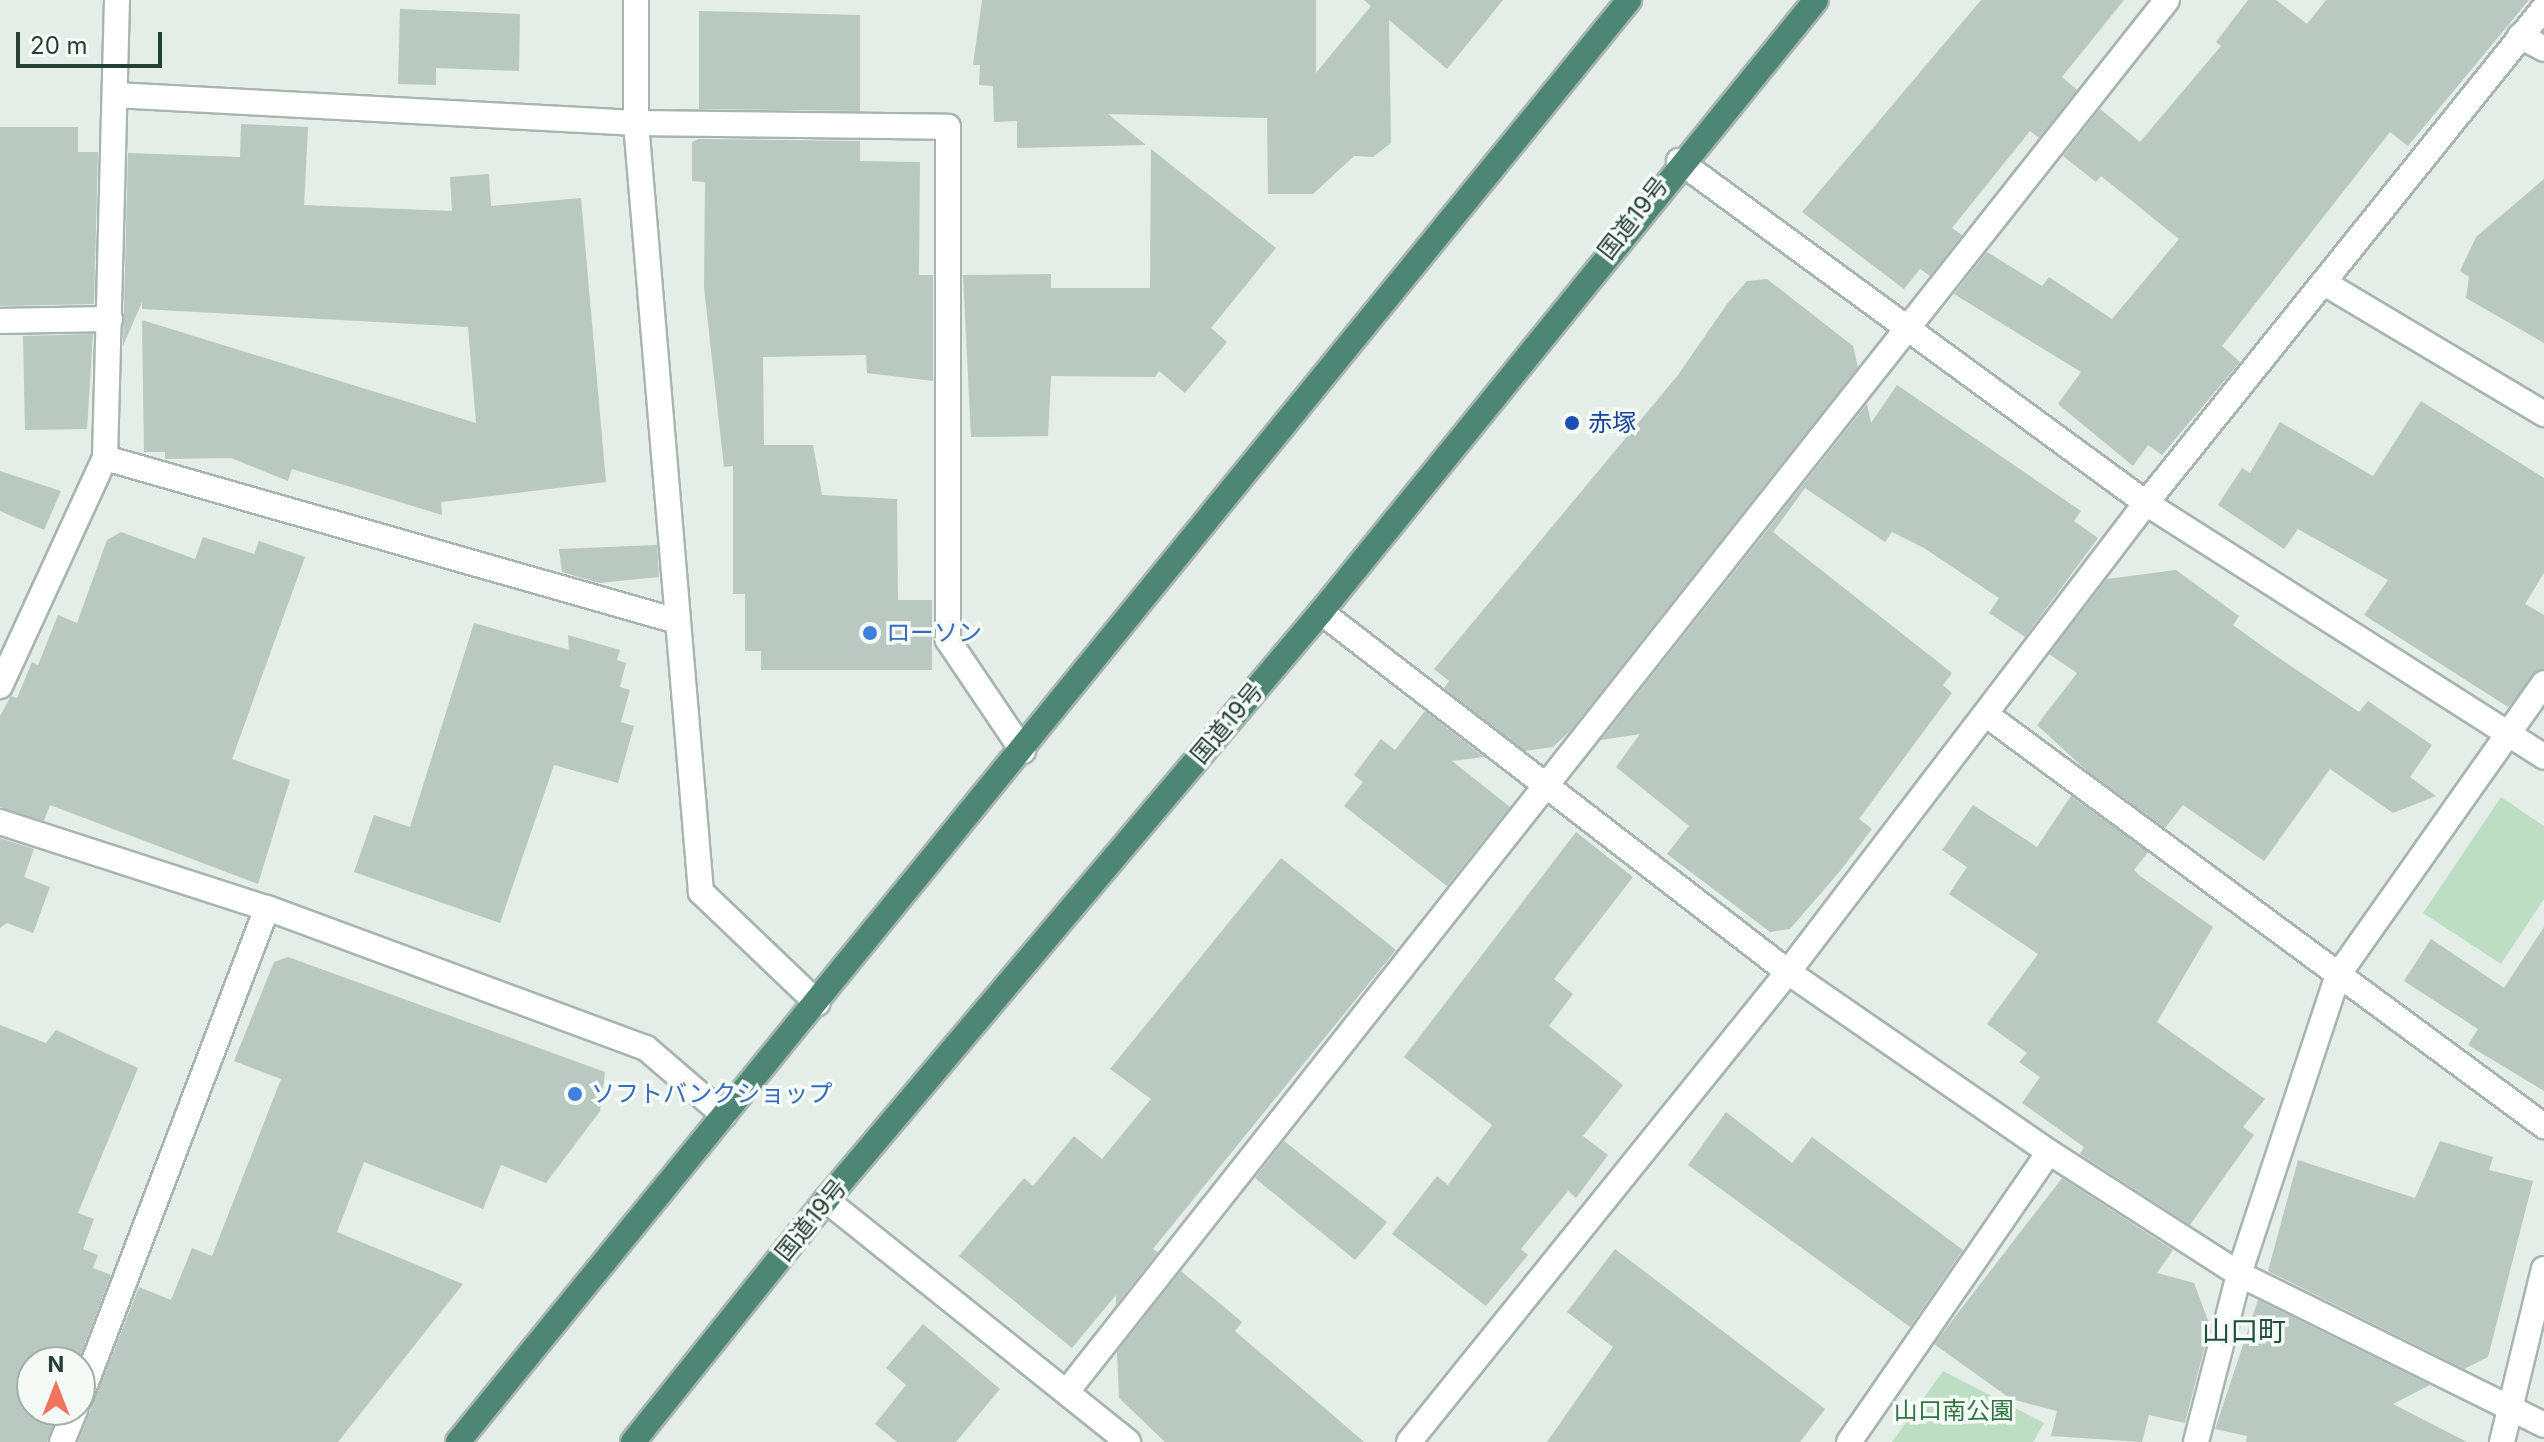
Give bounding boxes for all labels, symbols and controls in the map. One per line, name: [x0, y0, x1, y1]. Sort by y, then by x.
scale bar: [20, 16, 166, 66]
text: 20 m: [30, 31, 88, 60]
street label: 国道19号: [1592, 171, 1674, 265]
place label: 赤塚: [1588, 409, 1636, 437]
marker: 赤塚: [1563, 414, 1581, 432]
place label: ローソン: [886, 619, 982, 647]
marker: ローソン: [861, 624, 879, 642]
street label: 国道19号: [1185, 677, 1269, 769]
place label: ソフトバンクショップ: [591, 1080, 831, 1108]
marker: ソフトバンクショップ: [566, 1085, 584, 1103]
street label: 国道19号: [769, 1173, 853, 1267]
district label: 山口町: [2202, 1314, 2286, 1348]
north arrow: [16, 1346, 96, 1426]
text: N: [48, 1351, 64, 1377]
park label: 山口南公園: [1894, 1397, 2014, 1425]

